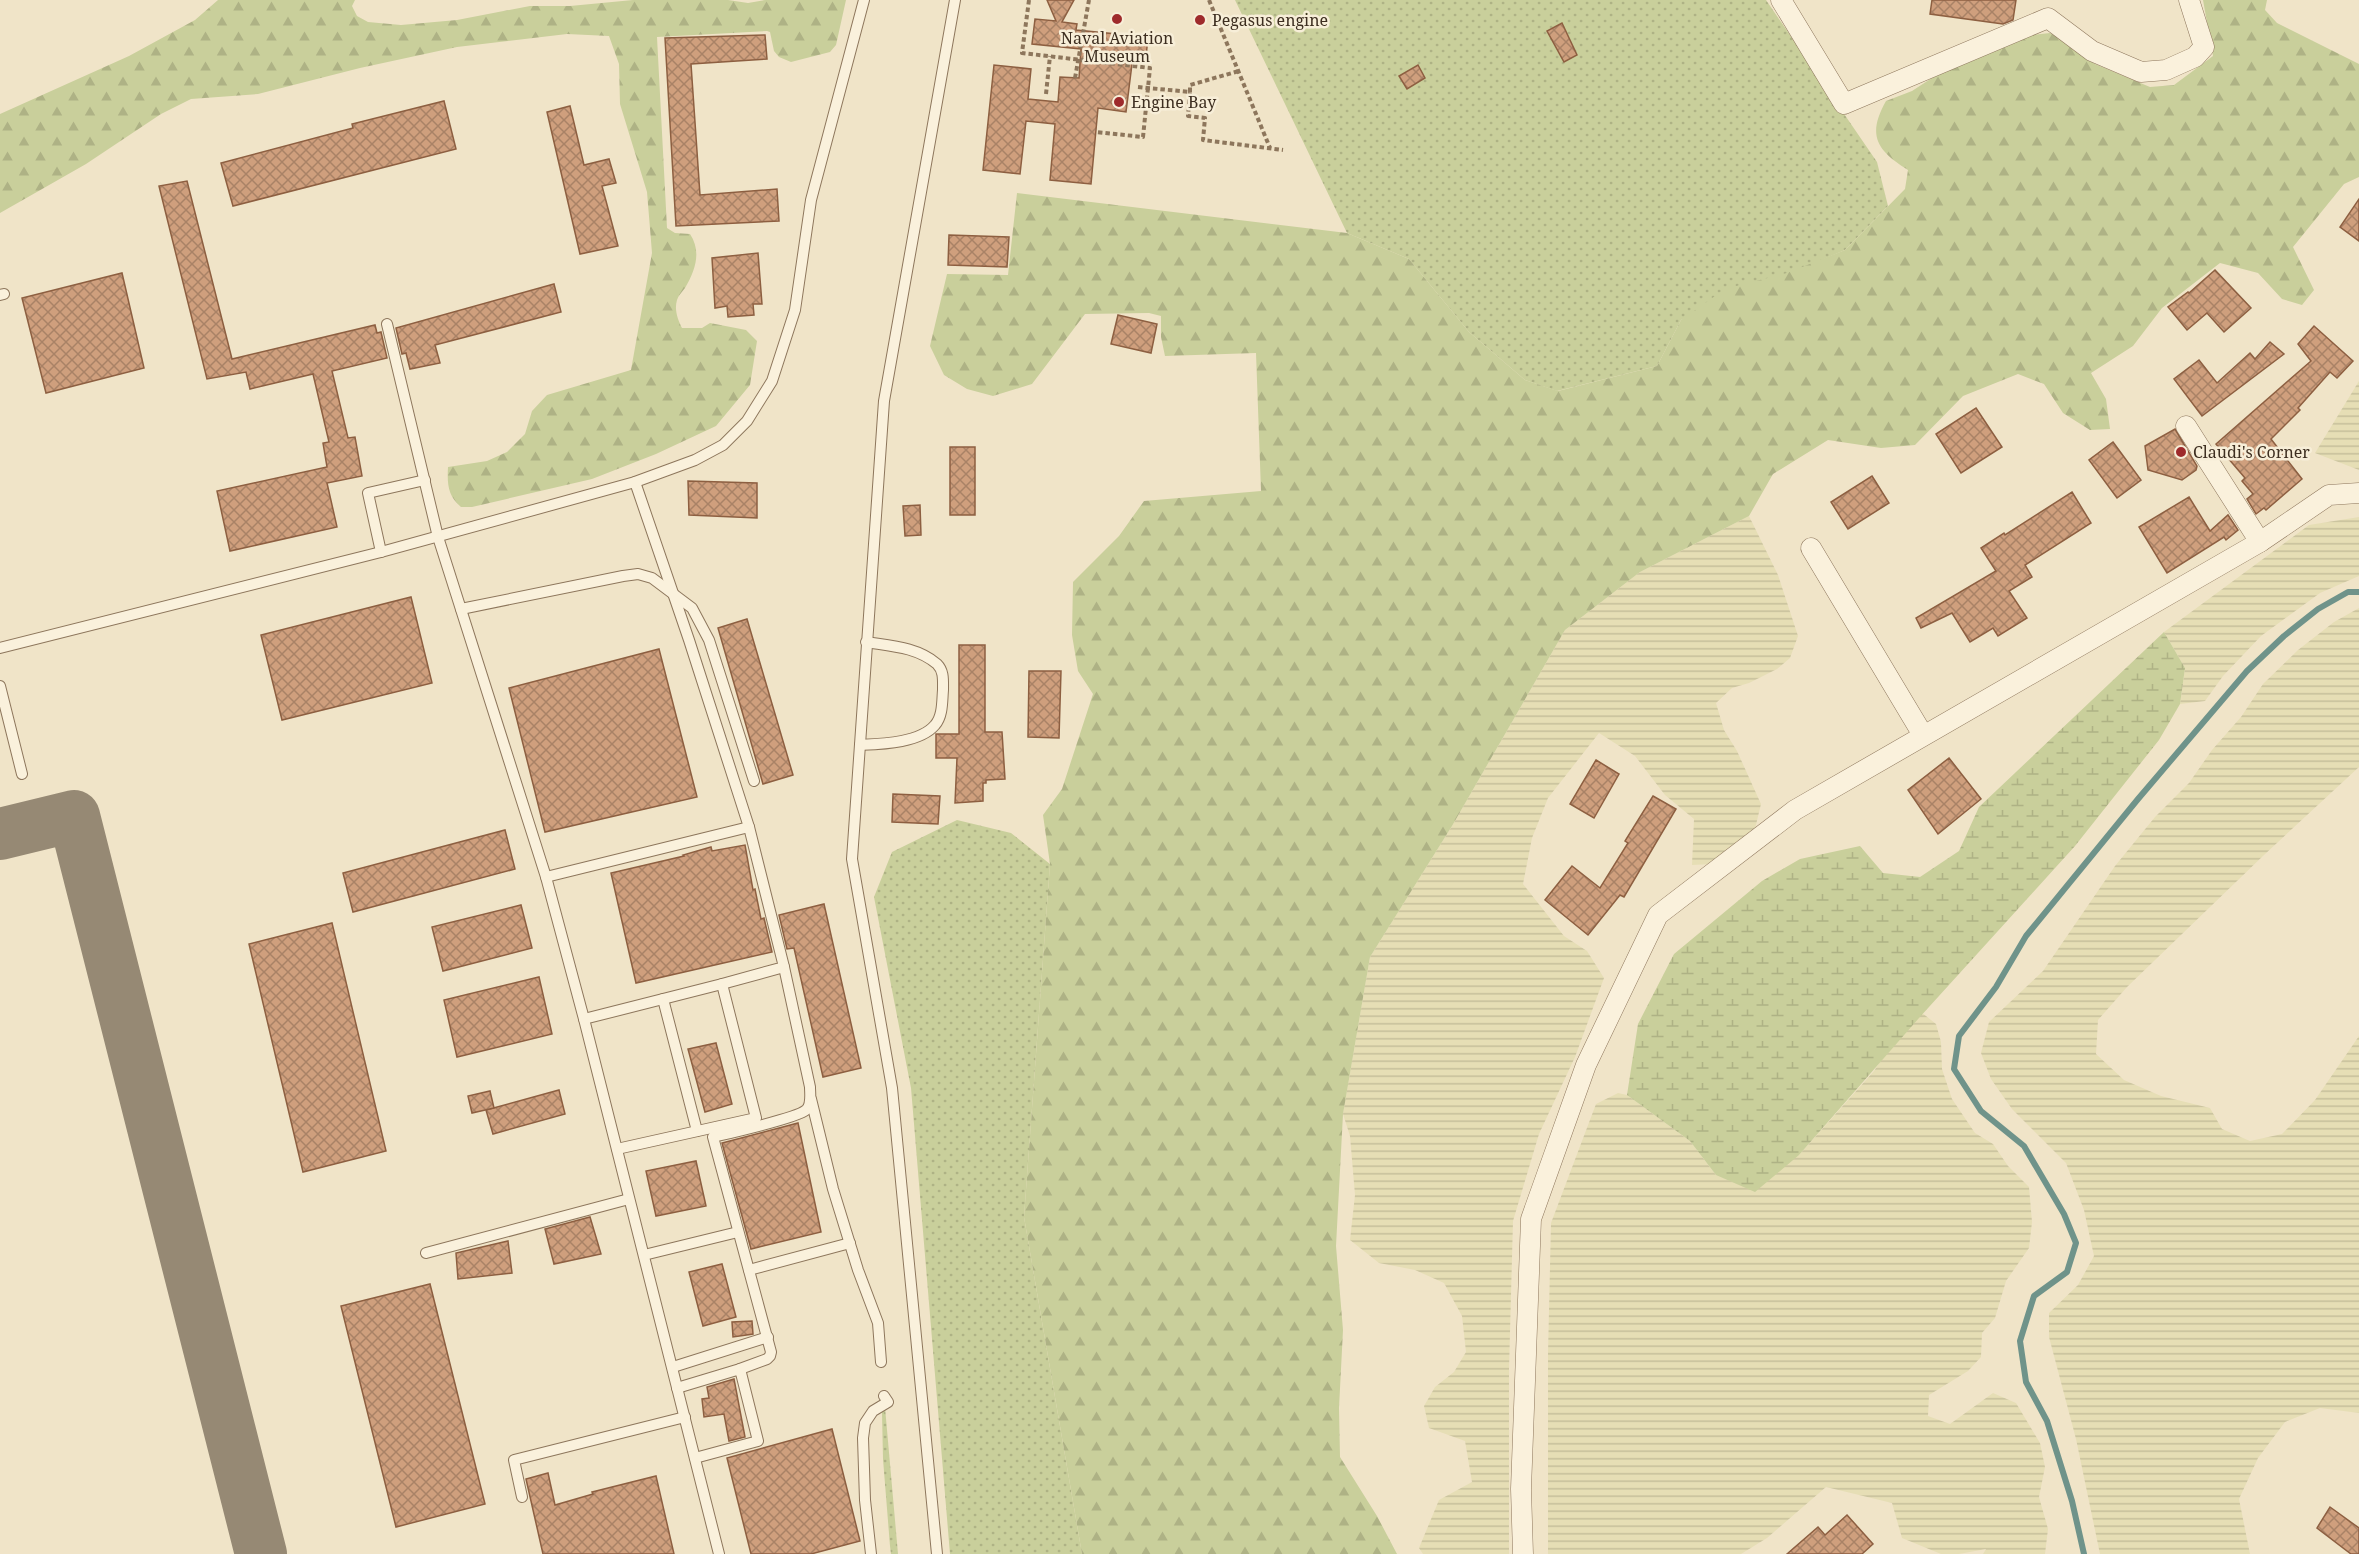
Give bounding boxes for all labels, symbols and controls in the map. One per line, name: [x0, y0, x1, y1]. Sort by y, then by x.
place label: Pegasus engine: [1212, 9, 1328, 31]
marker: Naval Aviation Museum: [1110, 12, 1124, 26]
marker: Pegasus engine: [1193, 13, 1207, 27]
place label: Naval Aviation Museum: [1061, 27, 1173, 67]
place label: Engine Bay: [1131, 91, 1217, 113]
marker: Engine Bay: [1112, 95, 1126, 109]
place label: Claudi's Corner: [2193, 441, 2310, 463]
marker: Claudi's Corner: [2174, 445, 2188, 459]

